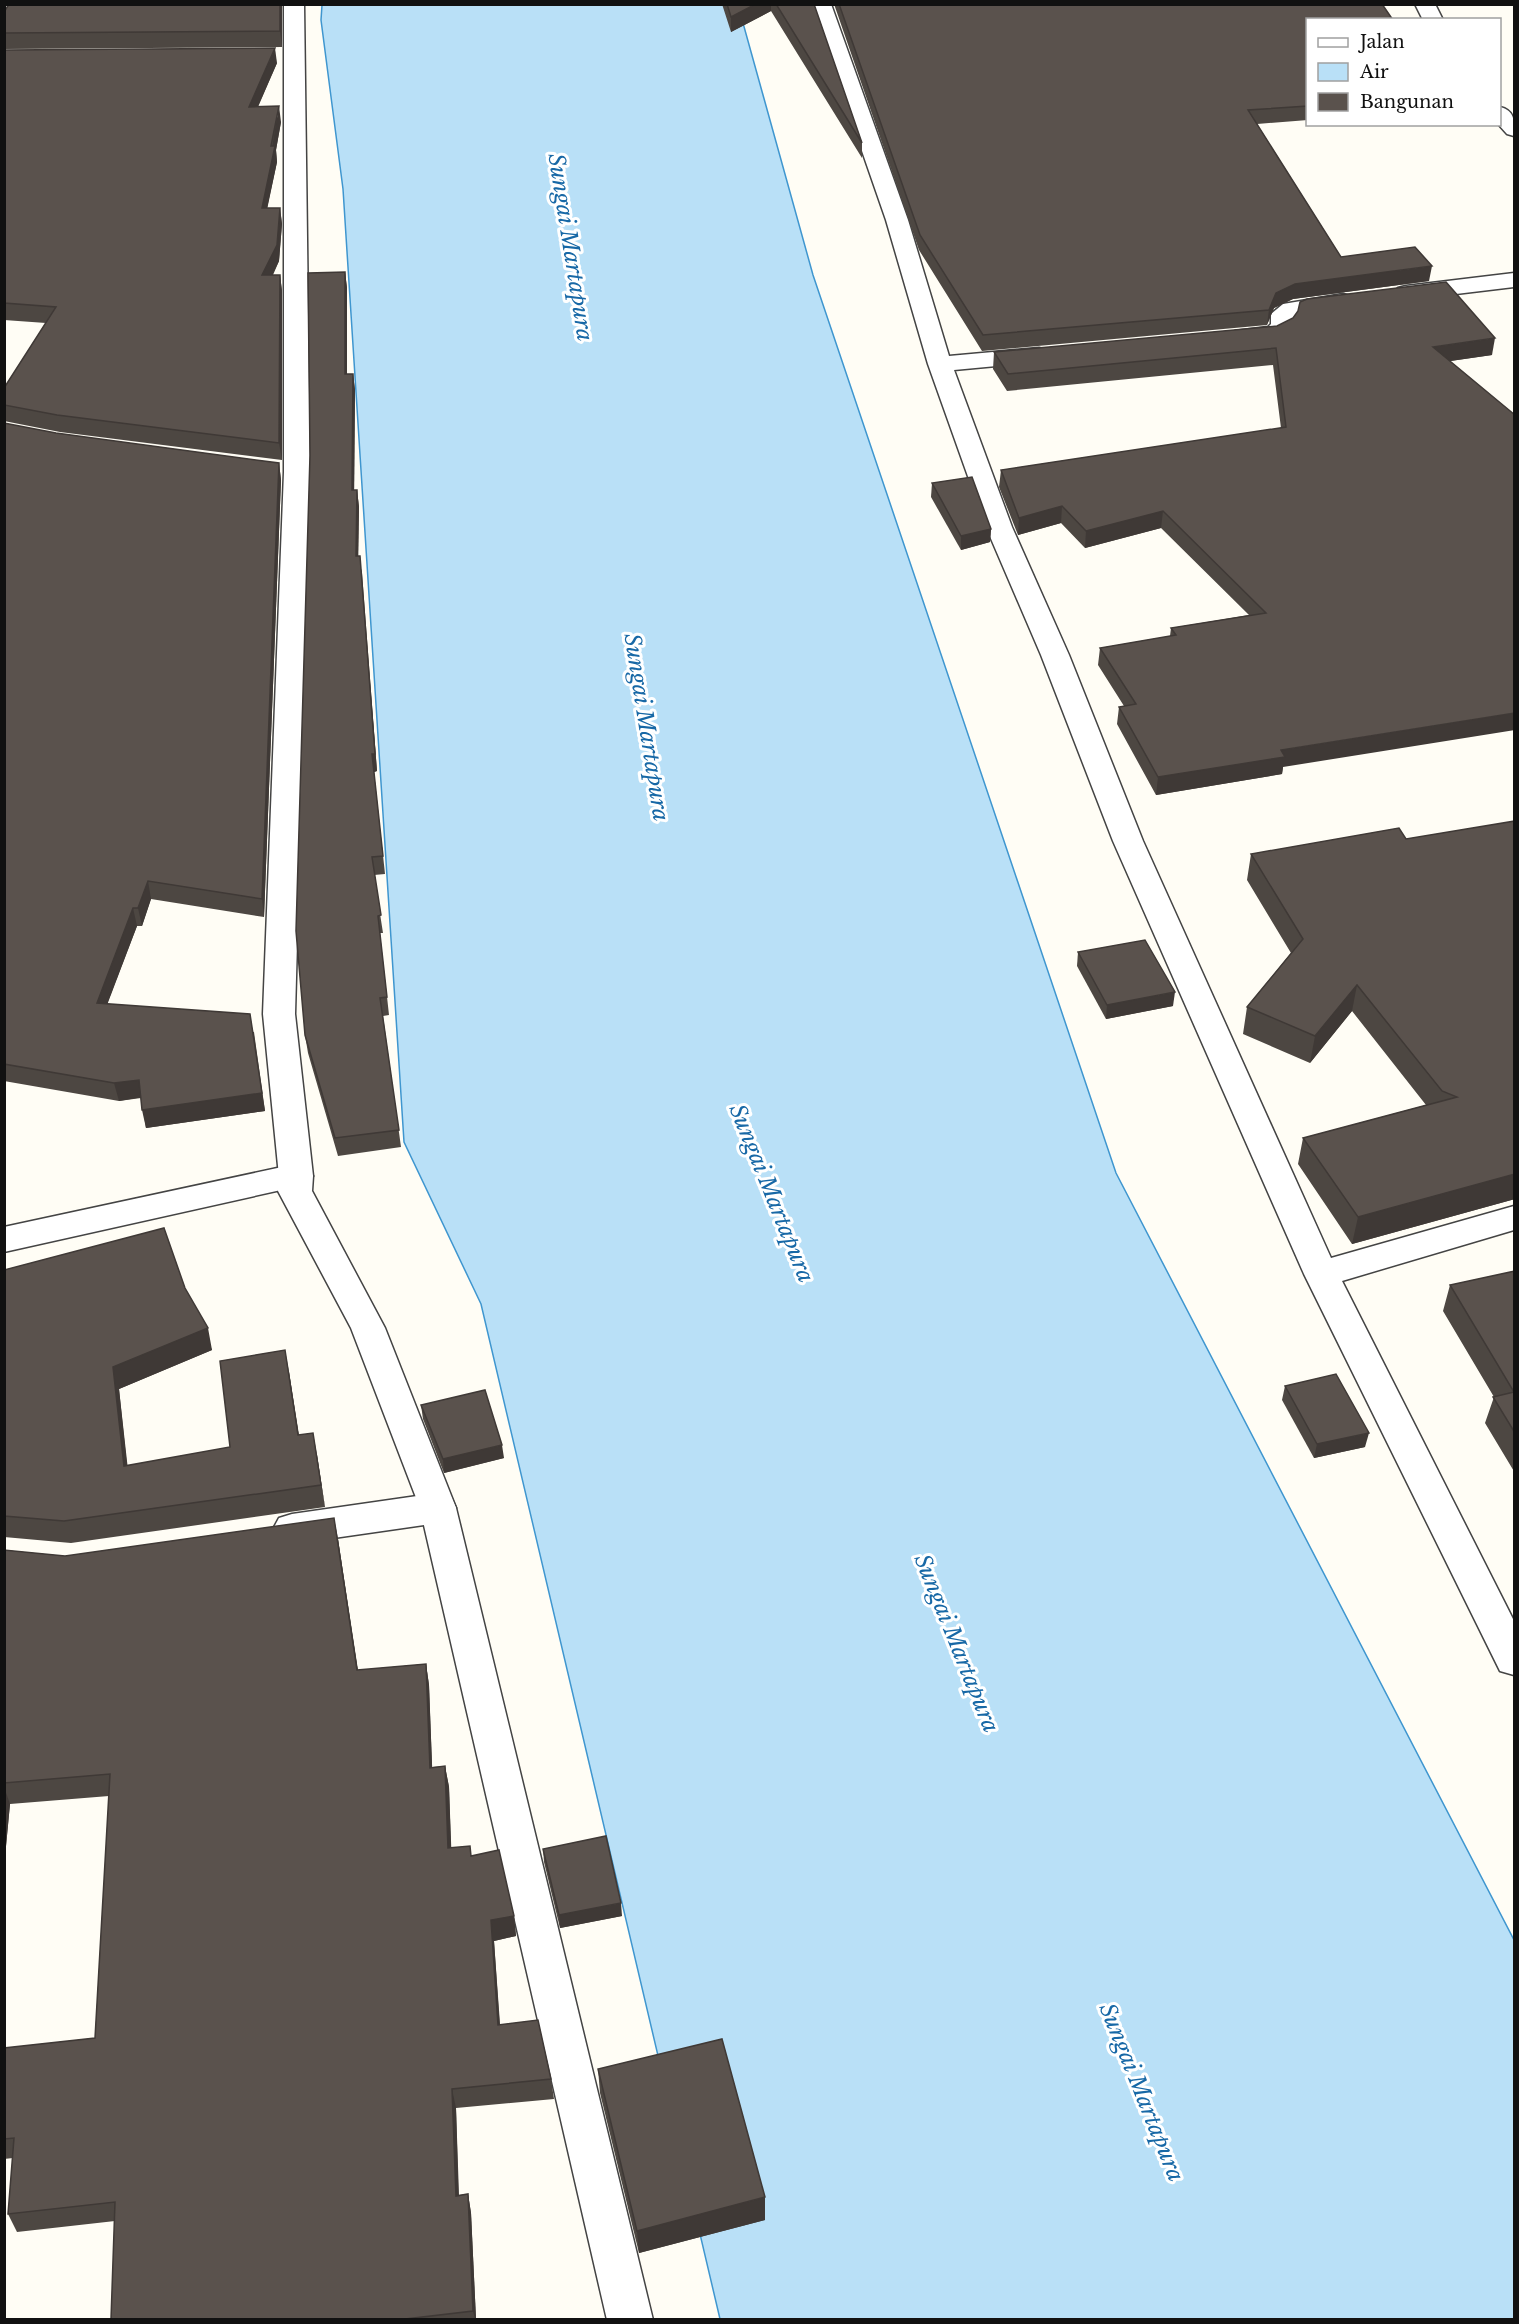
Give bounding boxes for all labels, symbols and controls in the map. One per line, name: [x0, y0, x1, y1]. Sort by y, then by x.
legend: [1306, 18, 1501, 126]
text: Jalan: [1358, 31, 1405, 53]
text: Air: [1359, 61, 1389, 83]
text: Bangunan: [1360, 91, 1454, 113]
water label: Sungai Martapura: [542, 151, 599, 343]
water label: Sungai Martapura: [618, 631, 675, 823]
water label: Sungai Martapura: [723, 1100, 820, 1286]
water label: Sungai Martapura: [908, 1550, 1005, 1736]
water label: Sungai Martapura: [1093, 1999, 1190, 2185]

